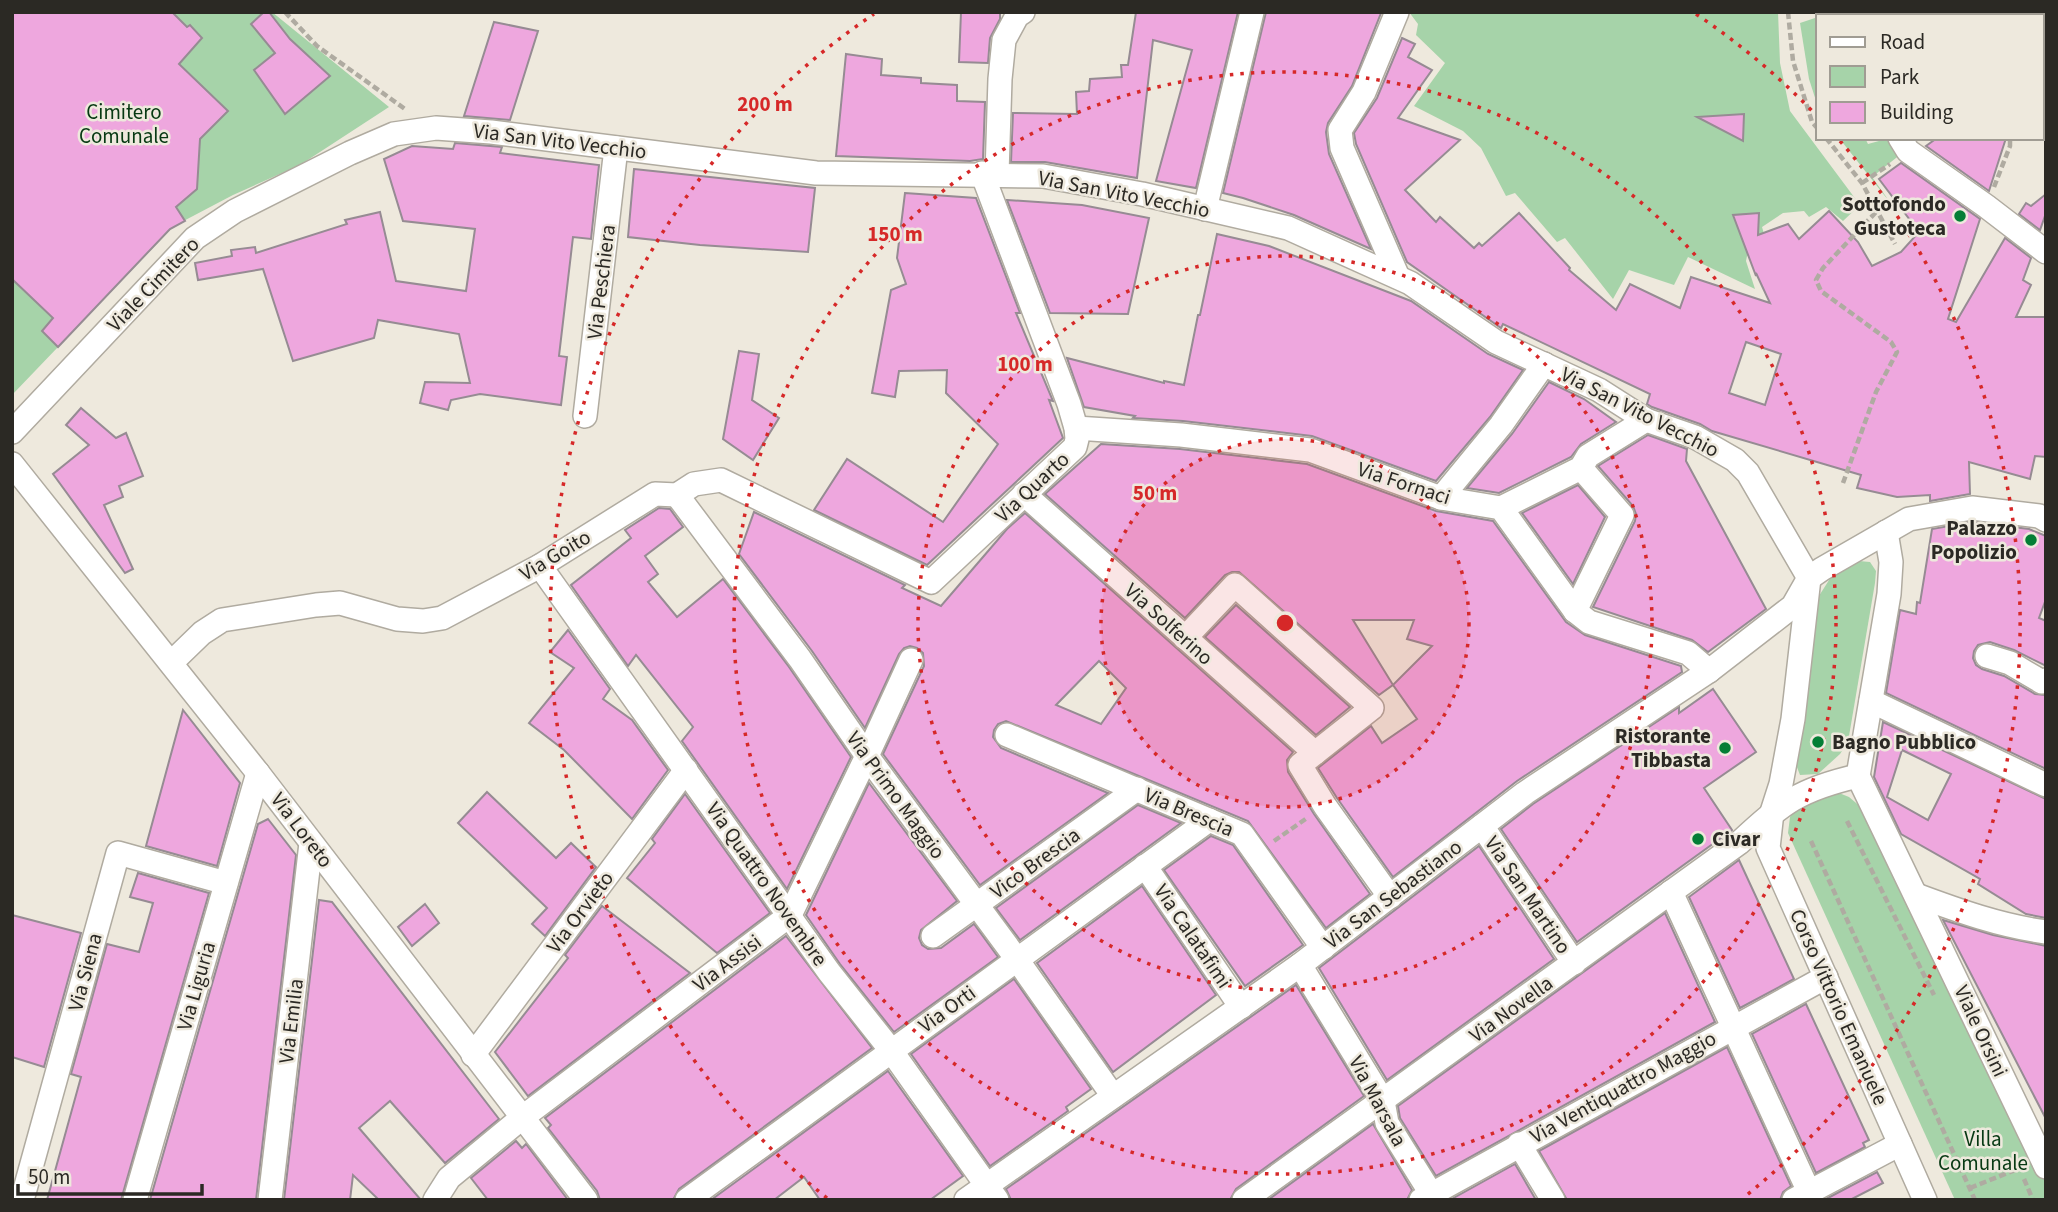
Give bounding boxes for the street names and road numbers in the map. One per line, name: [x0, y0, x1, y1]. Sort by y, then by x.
street label: Via San Vito Vecchio: [472, 115, 648, 167]
street label: Via San Vito Vecchio: [1036, 163, 1212, 225]
street label: Via Peschiera: [579, 223, 623, 341]
street label: Viale Cimitero: [100, 230, 206, 338]
street label: Via San Vito Vecchio: [1556, 359, 1724, 465]
street label: Via Quarto: [988, 445, 1076, 529]
street label: Via Fornaci: [1354, 454, 1454, 512]
street label: Via Goito: [514, 522, 596, 588]
street label: Via Solferino: [1118, 576, 1220, 672]
street label: Via Primo Maggio: [839, 725, 953, 865]
street label: Via Brescia: [1140, 780, 1238, 844]
street label: Via Loreto: [264, 786, 340, 874]
street label: Via Quattro Novembre: [699, 796, 835, 972]
street label: Vico Brescia: [984, 820, 1086, 906]
street label: Via San Martino: [1477, 830, 1579, 960]
street label: Via San Sebastiano: [1318, 832, 1468, 956]
street label: Via Orvieto: [539, 865, 621, 959]
street label: Via Calatafimi: [1147, 878, 1239, 994]
street label: Corso Vittorio Emanuele: [1782, 904, 1896, 1110]
street label: Via Assisi: [686, 927, 768, 999]
street label: Via Siena: [60, 930, 110, 1014]
street label: Via Liguria: [169, 938, 223, 1034]
street label: Via Novella: [1463, 968, 1559, 1050]
street label: Via Emilia: [271, 977, 311, 1065]
street label: Via Orti: [912, 978, 982, 1040]
street label: Viale Orsini: [1947, 980, 2015, 1082]
street label: Via Ventiquattro Maggio: [1524, 1023, 1722, 1151]
street label: Via Marsala: [1341, 1050, 1415, 1152]

